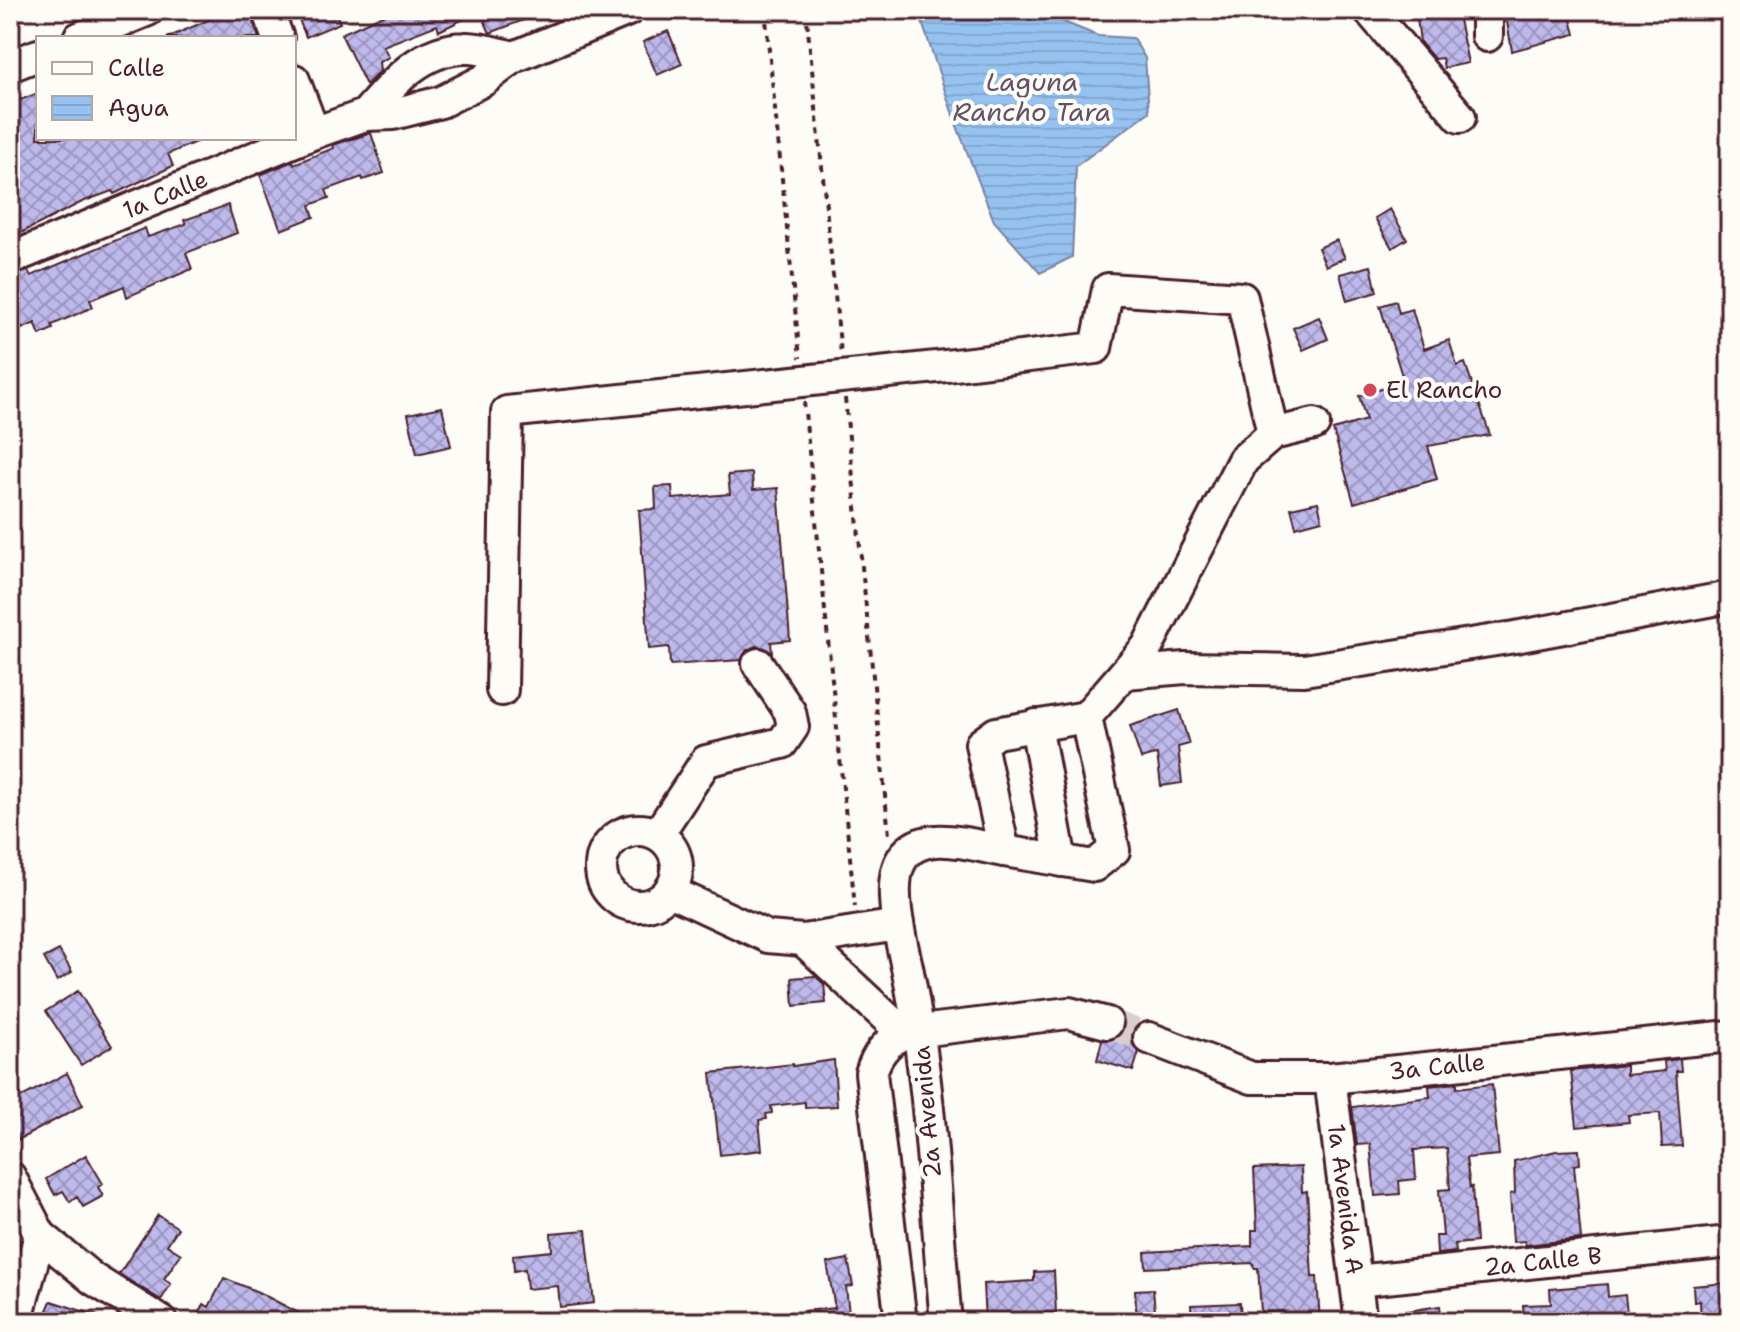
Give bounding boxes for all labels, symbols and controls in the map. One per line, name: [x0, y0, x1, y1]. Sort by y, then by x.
legend: [36, 36, 296, 140]
text: Calle: [108, 52, 165, 84]
water label: Laguna Rancho Tara: [953, 64, 1111, 129]
text: Agua: [108, 92, 169, 124]
street label: 1a Calle: [118, 163, 213, 227]
place label: El Rancho: [1386, 374, 1502, 406]
marker: El Rancho: [1361, 381, 1379, 399]
street label: 2a Avenida: [905, 1044, 949, 1180]
street label: 3a Calle: [1387, 1046, 1487, 1088]
street label: 1a Avenida A: [1320, 1122, 1371, 1276]
street label: 2a Calle B: [1482, 1239, 1604, 1284]

